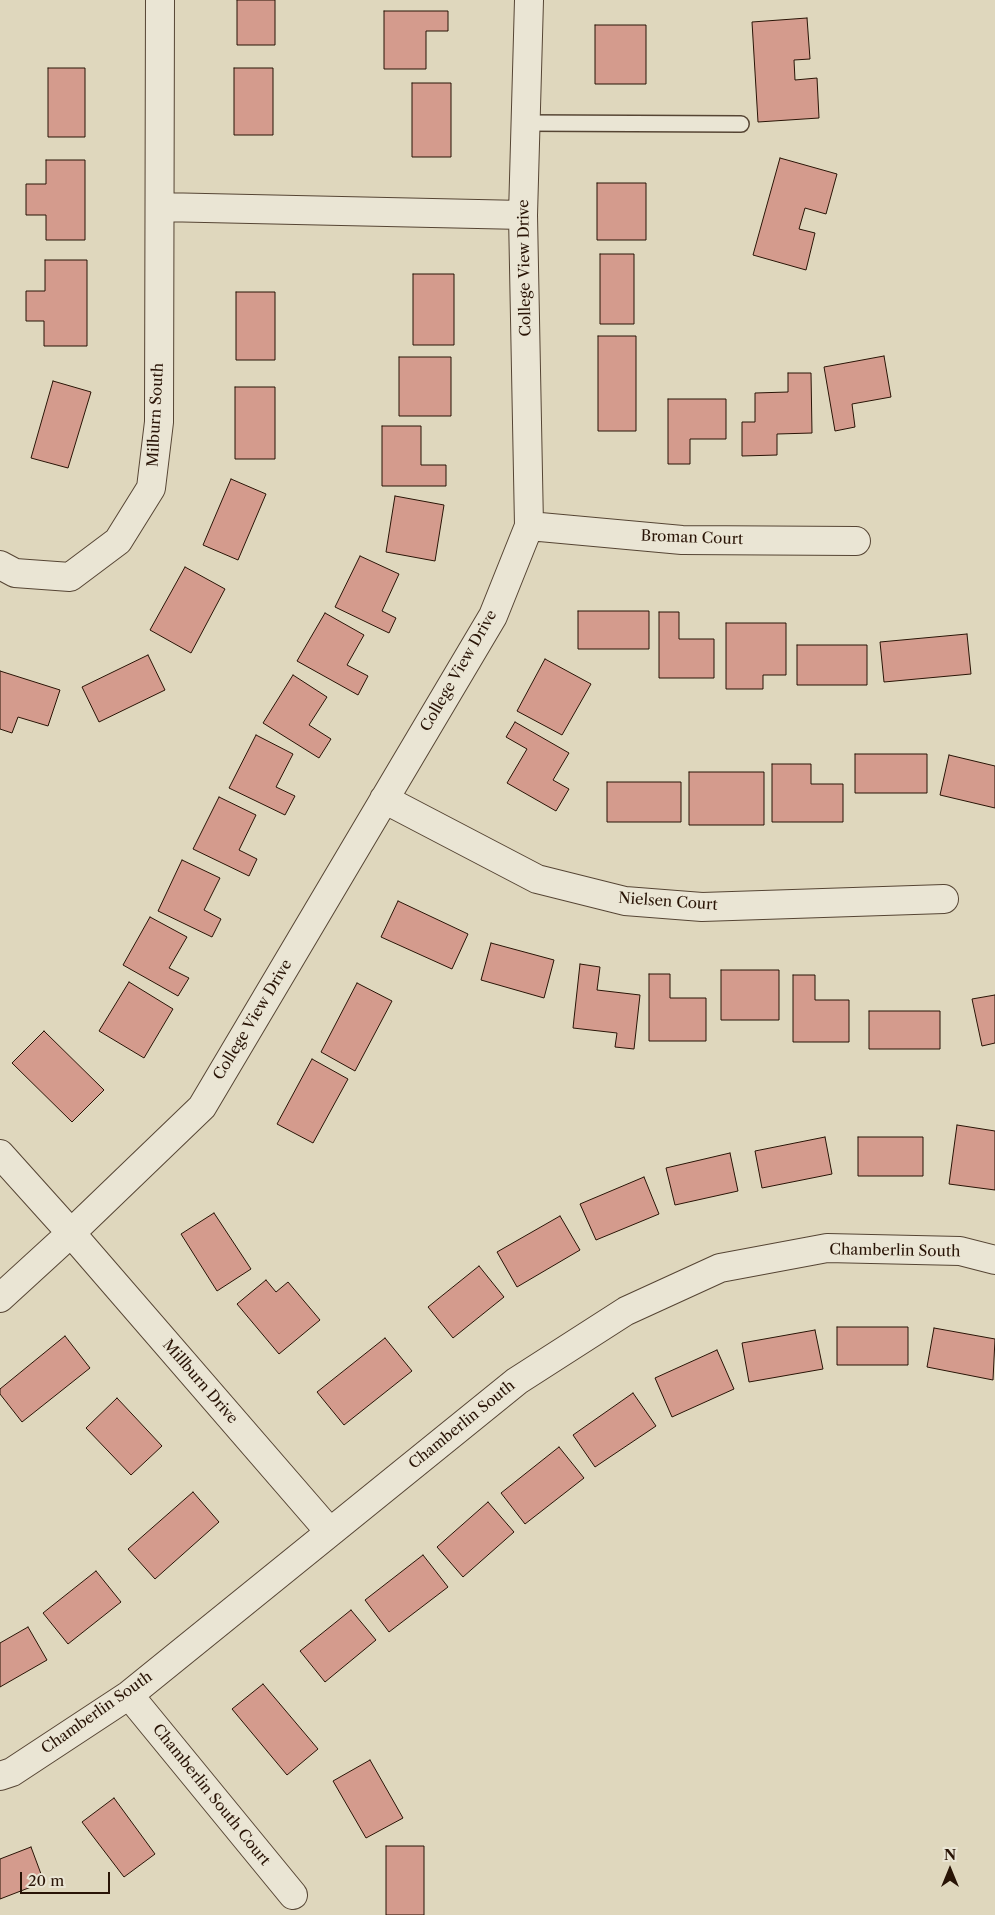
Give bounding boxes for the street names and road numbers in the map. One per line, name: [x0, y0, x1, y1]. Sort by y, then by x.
street label: College View Drive: [515, 199, 535, 337]
street label: Milburn South: [144, 362, 168, 468]
street label: Broman Court: [640, 527, 744, 549]
street label: College View Drive: [417, 607, 501, 735]
street label: Nielsen Court: [618, 890, 718, 914]
street label: College View Drive: [210, 957, 296, 1083]
street label: Chamberlin South: [829, 1241, 961, 1261]
street label: Millburn Drive: [159, 1336, 241, 1428]
street label: Chamberlin South: [405, 1377, 519, 1473]
street label: Chamberlin South: [38, 1668, 156, 1758]
street label: Chamberlin South Court: [148, 1721, 274, 1869]

